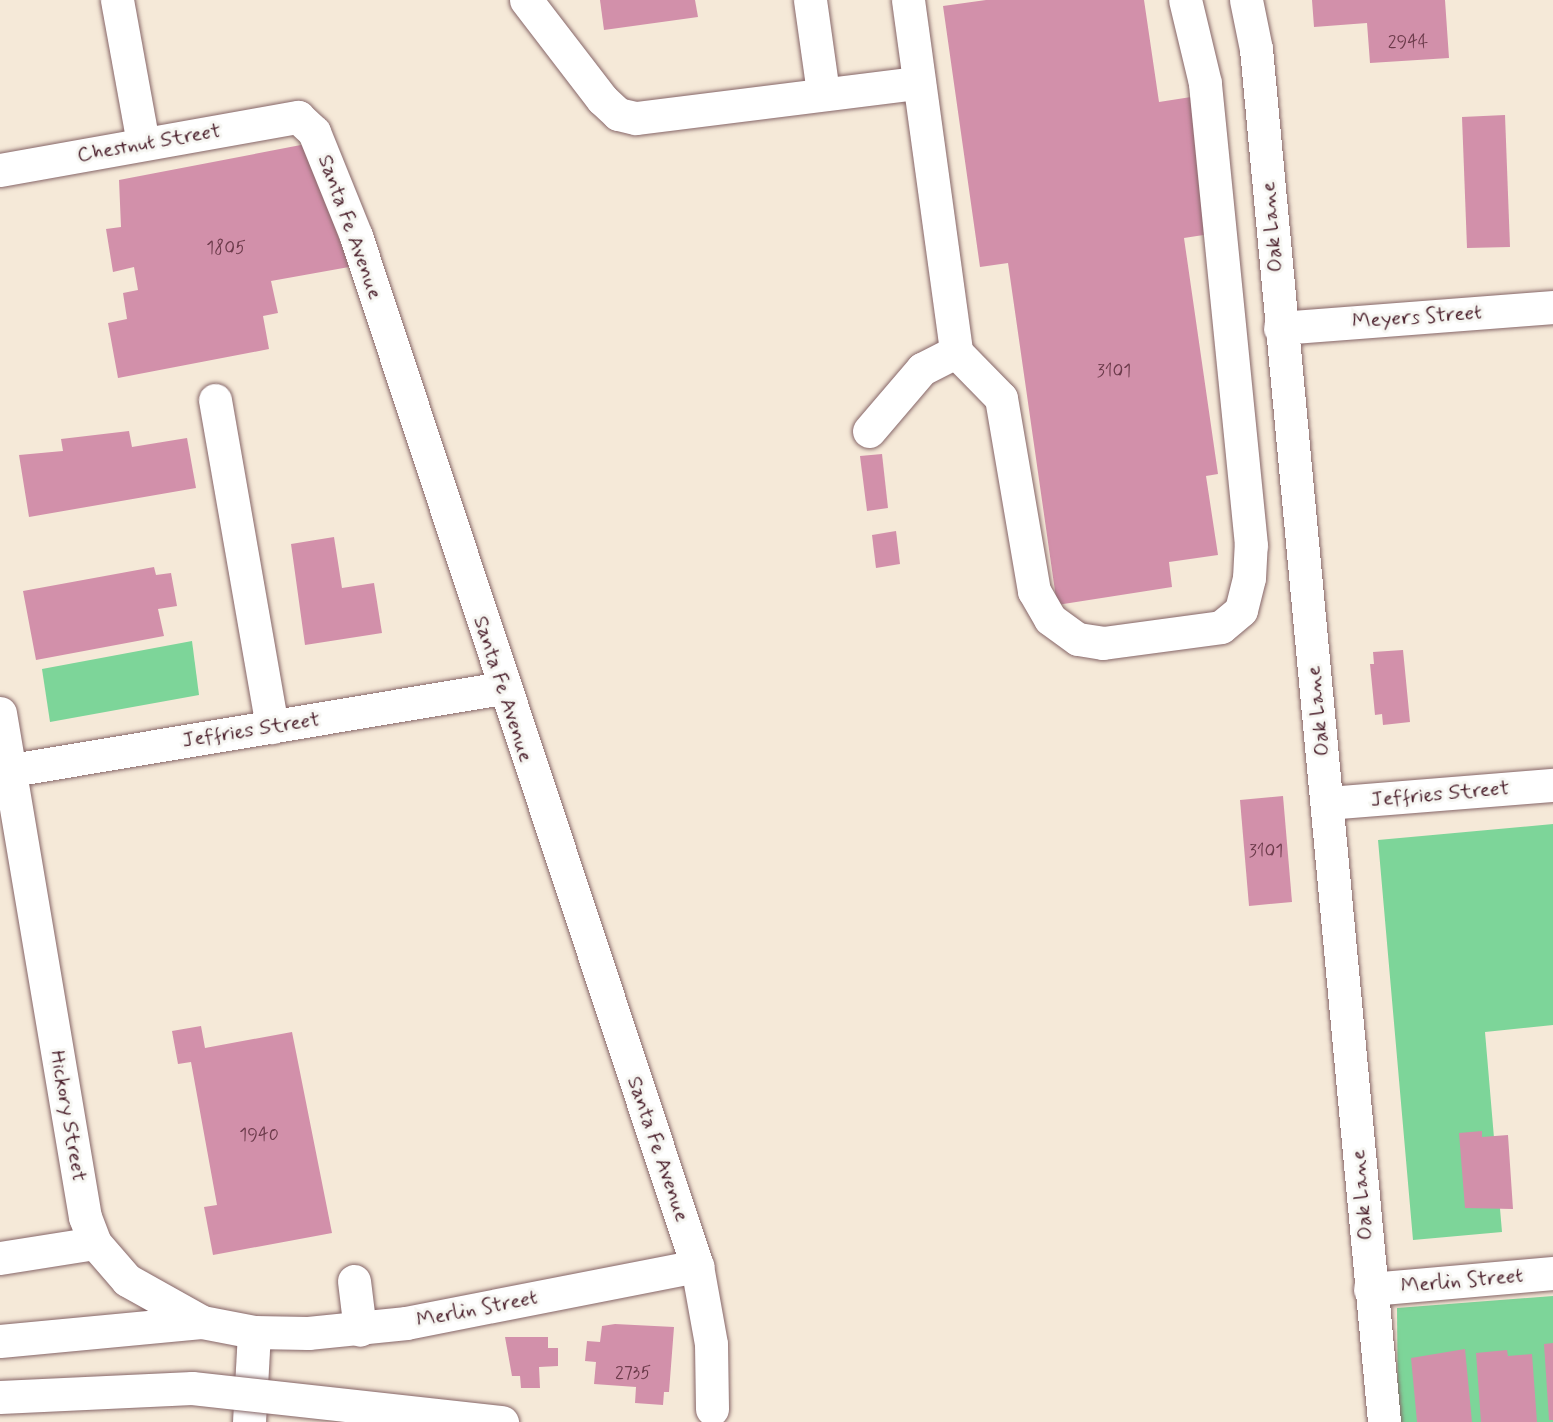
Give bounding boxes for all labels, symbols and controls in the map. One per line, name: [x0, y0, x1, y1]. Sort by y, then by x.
house number: 2944: [1388, 31, 1428, 53]
street label: Chestnut Street: [76, 118, 222, 168]
street label: Santa Fe Avenue: [312, 151, 388, 303]
street label: Oak Lane: [1256, 183, 1288, 271]
house number: 1805: [206, 237, 246, 259]
street label: Meyers Street: [1349, 300, 1485, 334]
house number: 3101: [1097, 360, 1131, 382]
street label: Santa Fe Avenue: [467, 613, 539, 765]
street label: Oak Lane: [1301, 667, 1335, 755]
street label: Jeffries Street: [181, 707, 321, 753]
street label: Jeffries Street: [1370, 775, 1510, 813]
house number: 3101: [1249, 840, 1283, 862]
street label: Hickory Street: [44, 1049, 92, 1183]
street label: Santa Fe Avenue: [621, 1073, 695, 1225]
house number: 1940: [239, 1124, 279, 1146]
street label: Oak Lane: [1346, 1151, 1378, 1239]
street label: Merlin Street: [1398, 1263, 1526, 1299]
street label: Merlin Street: [413, 1285, 541, 1333]
house number: 2735: [615, 1362, 651, 1384]

